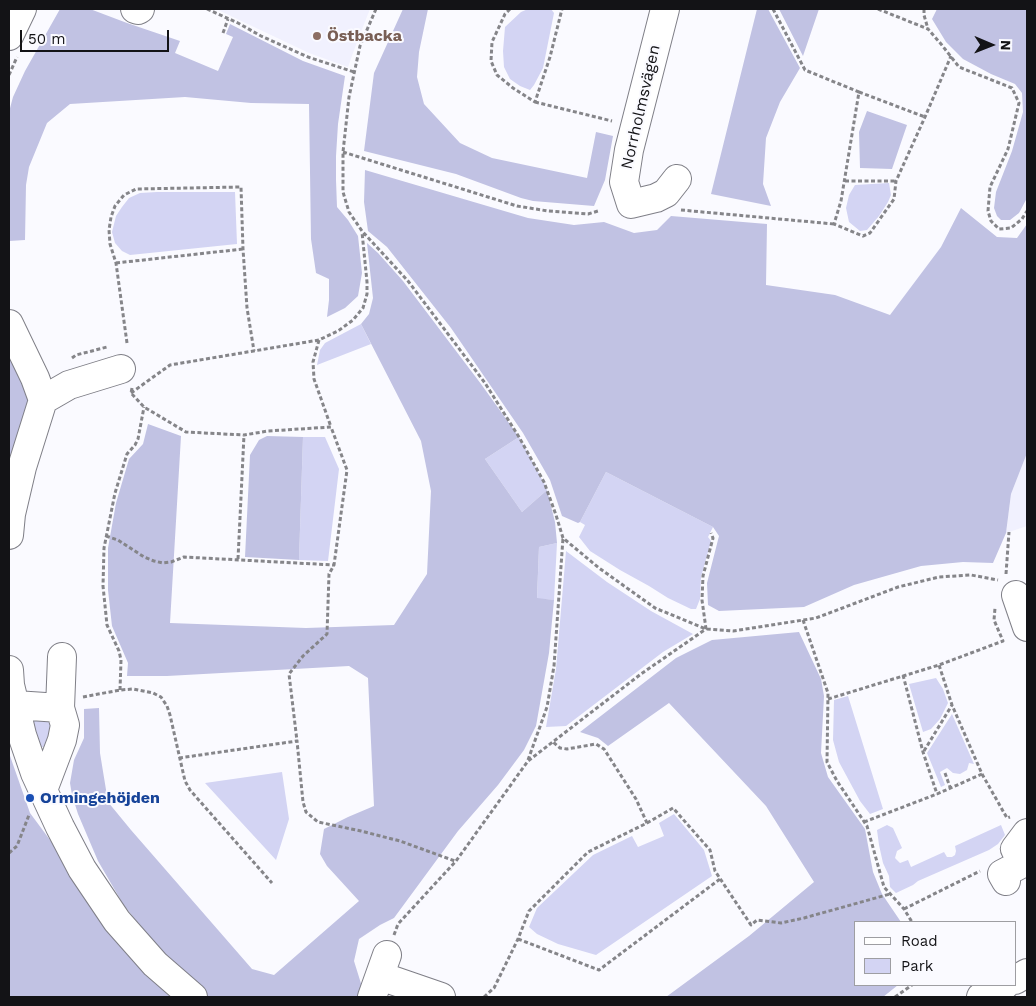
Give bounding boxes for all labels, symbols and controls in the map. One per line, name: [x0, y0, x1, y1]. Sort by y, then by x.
scale bar: [22, 20, 171, 52]
north arrow: [966, 20, 1016, 70]
place label: Östbacka: [327, 26, 402, 46]
text: 50 m: [28, 30, 65, 48]
marker: Östbacka: [311, 30, 323, 42]
text: N: [998, 40, 1014, 51]
street label: Norrholmsvägen: [617, 43, 665, 171]
place label: Ormingehöjden: [40, 788, 160, 808]
marker: Ormingehöjden: [24, 792, 36, 804]
legend: [854, 921, 1016, 986]
text: Road: [901, 932, 938, 950]
text: Park: [901, 957, 933, 975]

